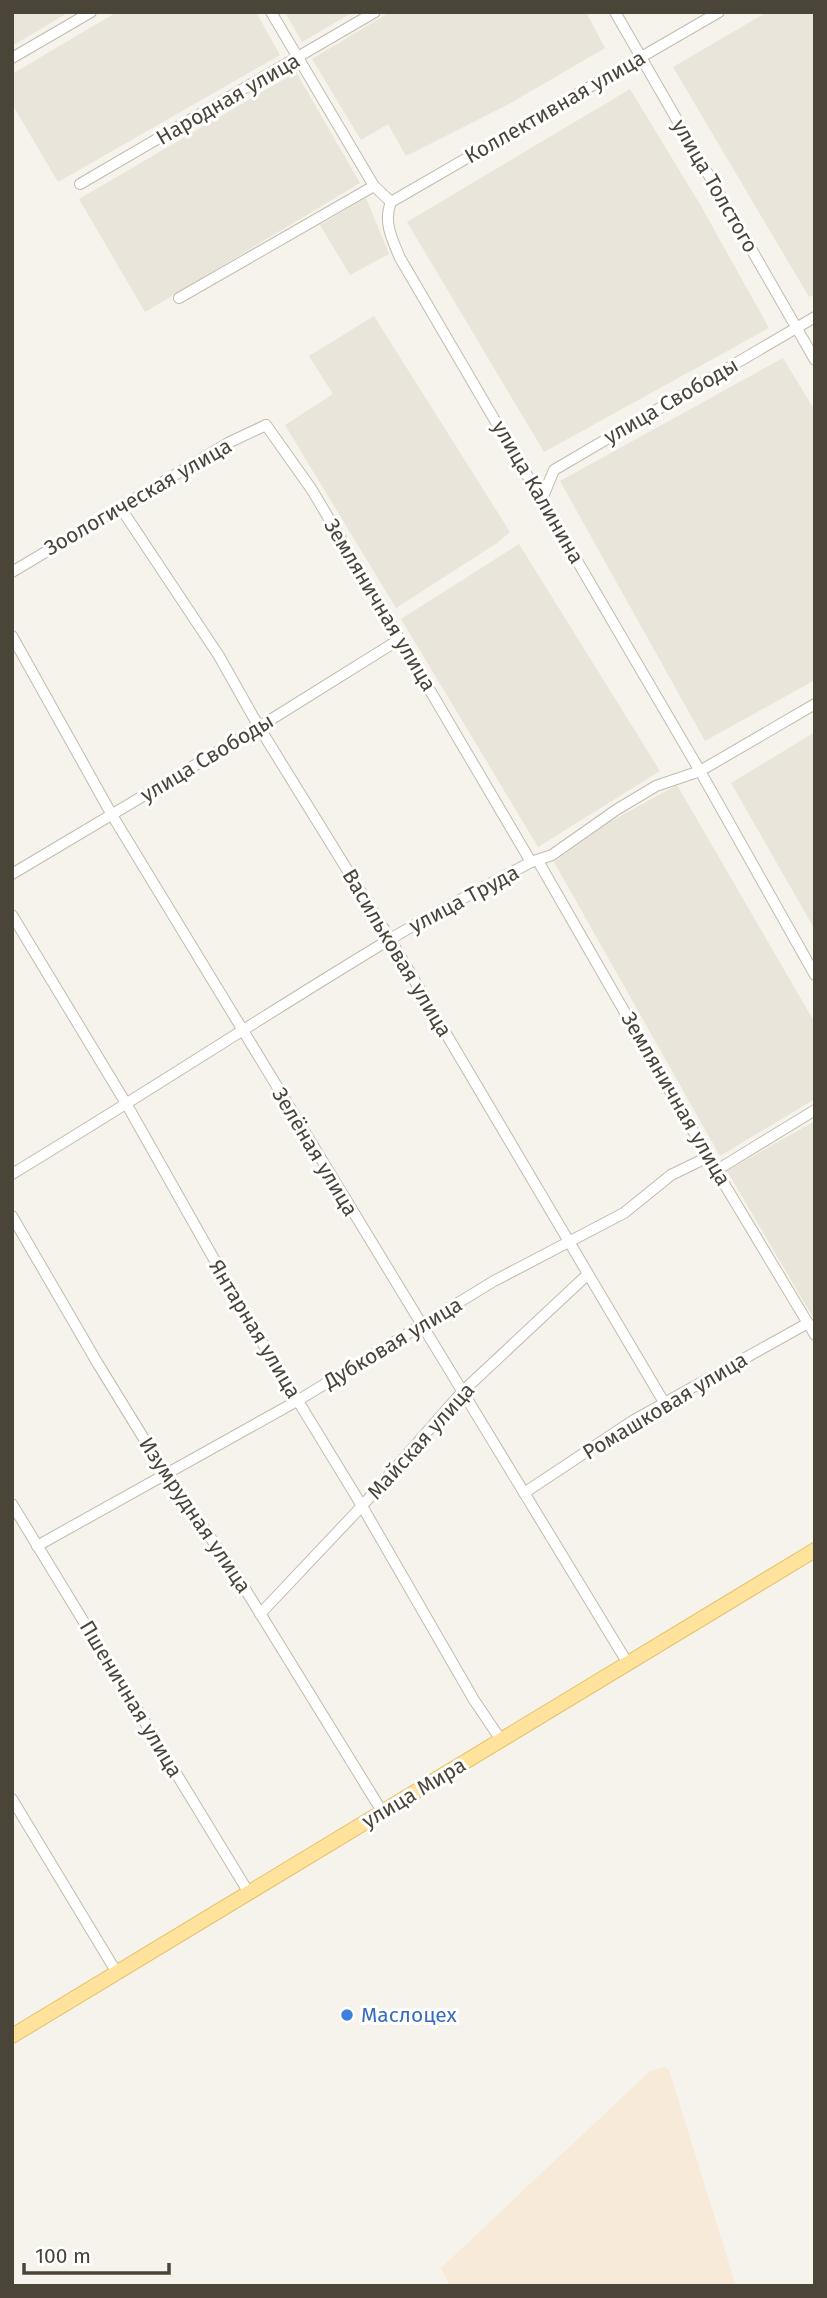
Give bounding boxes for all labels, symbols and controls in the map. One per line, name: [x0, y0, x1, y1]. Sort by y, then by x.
street label: Коллективная улица: [460, 45, 650, 169]
street label: Народная улица: [152, 47, 304, 151]
street label: улица Толстого: [666, 115, 764, 257]
street label: улица Свободы: [599, 352, 743, 450]
street label: улица Калинина: [486, 416, 590, 568]
street label: Зоологическая улица: [40, 433, 236, 561]
street label: Земляничная улица: [318, 514, 442, 696]
street label: улица Свободы: [136, 708, 278, 808]
street label: улица Труда: [405, 859, 523, 939]
street label: Васильковая улица: [337, 864, 457, 1042]
street label: Земляничная улица: [616, 1007, 736, 1191]
street label: Зелёная улица: [266, 1083, 364, 1221]
street label: Янтарная улица: [203, 1255, 307, 1403]
street label: Дубковая улица: [318, 1291, 467, 1395]
street label: Ромашковая улица: [578, 1347, 752, 1465]
street label: Майская улица: [362, 1377, 480, 1505]
street label: Изумрудная улица: [133, 1432, 257, 1598]
street label: Пшеничная улица: [74, 1616, 188, 1782]
street label: улица Мира: [357, 1752, 471, 1834]
place label: Маслоцех: [361, 2002, 457, 2028]
marker: Маслоцех: [339, 2007, 355, 2023]
scale bar: [24, 2232, 170, 2276]
text: 100 m: [35, 2243, 91, 2269]

